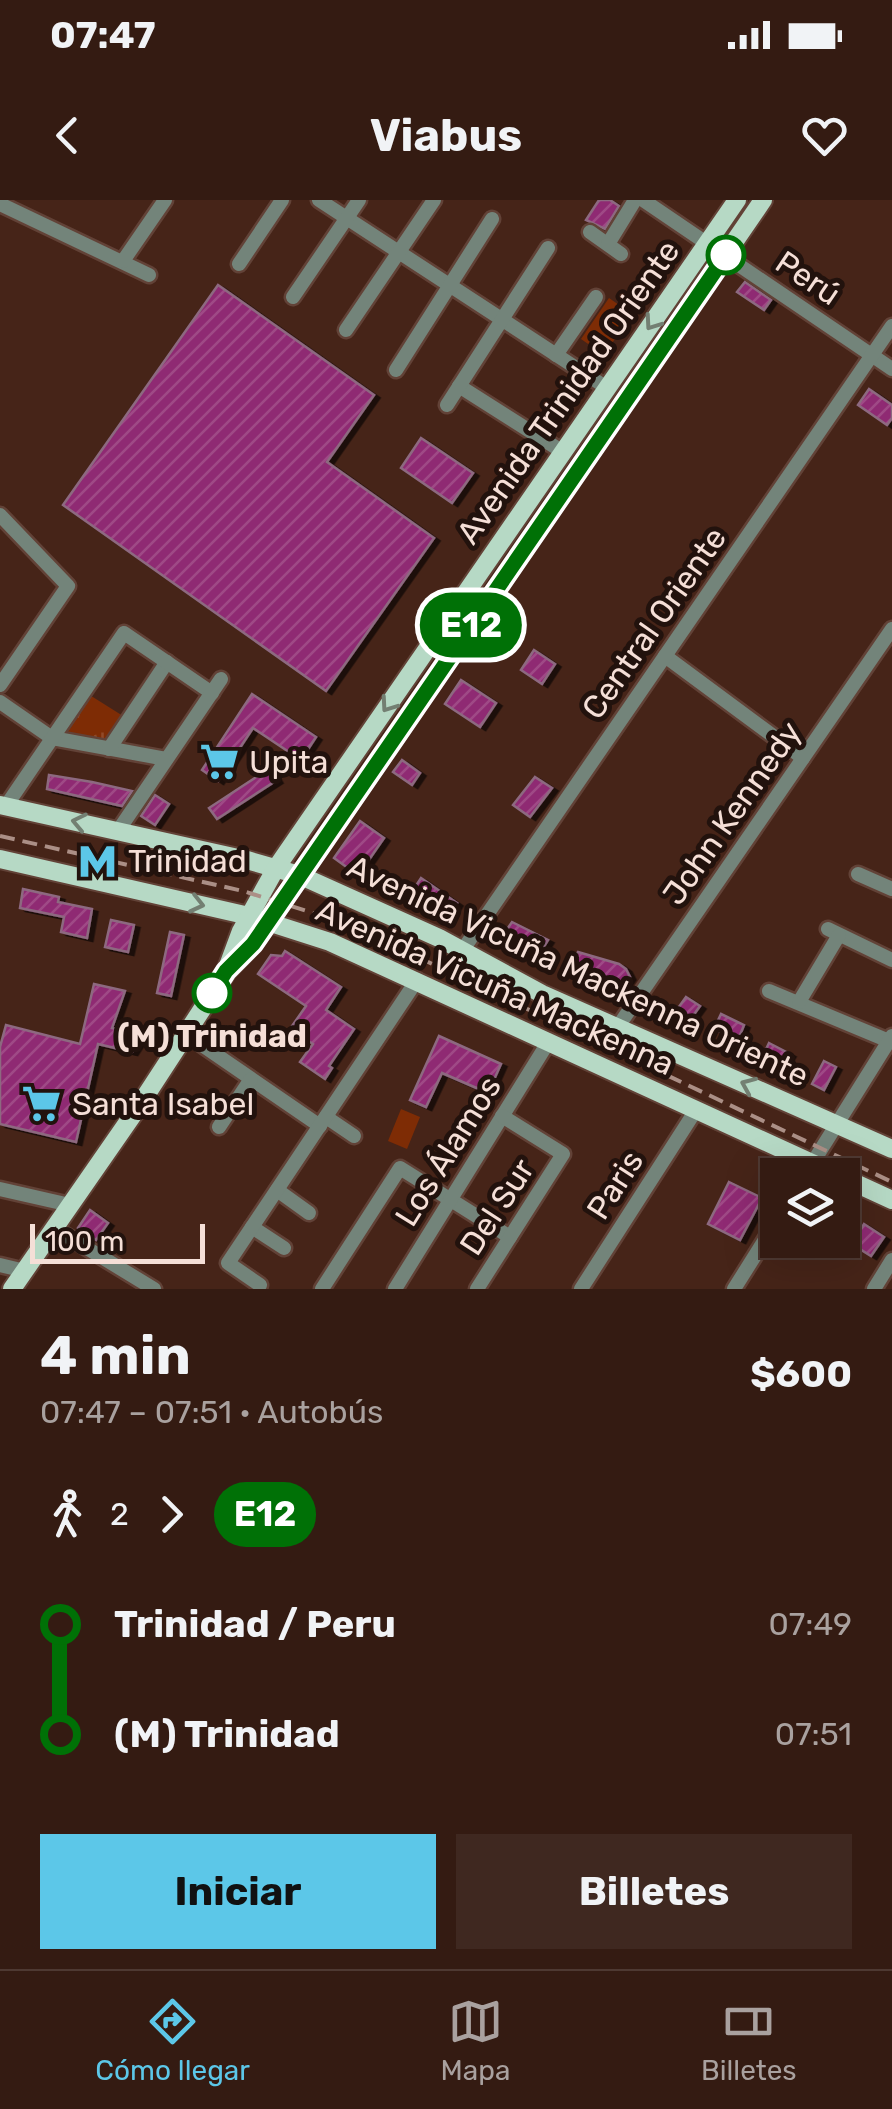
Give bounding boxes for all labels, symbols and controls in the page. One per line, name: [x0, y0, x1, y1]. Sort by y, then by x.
text: 07:47: [50, 12, 156, 58]
icon: back: [40, 108, 95, 163]
icon: heart: [797, 108, 852, 163]
text: Viabus: [370, 109, 522, 162]
street label: Avenida Trinidad Oriente: [449, 233, 687, 551]
unlabelled marker: [707, 236, 745, 274]
street label: Perú: [768, 243, 848, 313]
one-way arrow: [646, 312, 664, 330]
street label: Central Oriente: [574, 520, 734, 726]
line badge: E12: [414, 592, 528, 658]
text: E12: [440, 604, 502, 646]
one-way arrow: [382, 694, 400, 713]
street label: John Kennedy: [655, 714, 809, 912]
supermarket icon: Upita: [198, 741, 240, 783]
place label: Upita: [249, 743, 328, 781]
one-way arrow: [71, 813, 88, 834]
metro station icon: Trinidad: [77, 840, 119, 882]
place label: Trinidad: [128, 842, 247, 880]
street label: Avenida Vicuña Mackenna Oriente: [341, 847, 815, 1095]
street label: Avenida Vicuña Mackenna: [310, 890, 680, 1084]
one-way arrow: [188, 893, 205, 914]
marker: (M) Trinidad: [193, 974, 231, 1012]
place label: (M) Trinidad: [117, 1017, 307, 1055]
street label: Los Álamos: [387, 1069, 509, 1233]
one-way arrow: [740, 1077, 758, 1097]
supermarket icon: Santa Isabel: [21, 1083, 63, 1125]
place label: Santa Isabel: [72, 1085, 254, 1123]
street label: Paris: [579, 1144, 651, 1226]
street label: Del Sur: [452, 1152, 542, 1262]
map controls: [760, 1158, 860, 1258]
button: layers: [760, 1158, 860, 1258]
scale bar: [30, 1219, 205, 1264]
text: 100 m: [45, 1225, 124, 1258]
text: 4 min: [40, 1323, 191, 1388]
text: $600: [750, 1351, 852, 1397]
text: 07:47 – 07:51 · Autobús: [40, 1393, 383, 1431]
icon: walk: [40, 1487, 95, 1542]
icon: forward: [144, 1487, 199, 1542]
text: E12: [234, 1493, 296, 1535]
text: 2: [110, 1495, 129, 1533]
text: Trinidad / Peru: [114, 1601, 396, 1647]
text: 07:49: [768, 1605, 852, 1643]
text: (M) Trinidad: [114, 1711, 340, 1757]
text: 07:51: [775, 1715, 852, 1753]
button: Iniciar: [40, 1834, 436, 1949]
button: Billetes: [456, 1834, 852, 1949]
tab: Cómo llegar: [95, 1994, 250, 2087]
tab: Mapa: [441, 1994, 510, 2087]
tab: Billetes: [701, 1994, 797, 2087]

